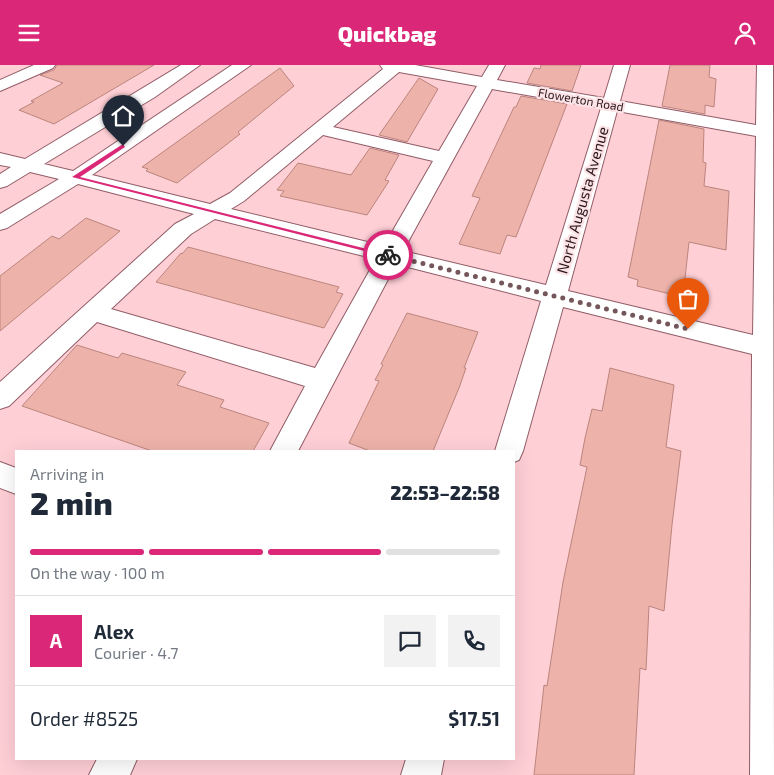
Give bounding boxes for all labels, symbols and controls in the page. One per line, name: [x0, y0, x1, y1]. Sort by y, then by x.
icon: menu: [15, 19, 43, 47]
icon: person: [731, 19, 759, 47]
text: Quickbag: [338, 20, 436, 46]
street label: Flowerton Road: [537, 85, 625, 113]
pin: [102, 95, 144, 146]
icon: home: [109, 102, 137, 130]
street label: North Augusta Avenue: [552, 124, 612, 276]
courier: [363, 230, 413, 280]
icon: bike: [374, 241, 402, 269]
pin: [667, 278, 709, 329]
icon: bag: [674, 285, 702, 313]
text: Arriving in: [30, 464, 104, 483]
text: 22:53–22:58: [390, 481, 500, 504]
text: 2 min: [30, 483, 113, 521]
text: On the way · 100 m: [30, 563, 165, 582]
button: chat: [384, 615, 436, 667]
button: phone: [448, 615, 500, 667]
text: Alex: [94, 620, 134, 643]
text: A: [50, 629, 62, 652]
text: Courier · 4.7: [94, 643, 178, 662]
text: Order #8525: [30, 707, 138, 730]
text: $17.51: [448, 707, 500, 730]

